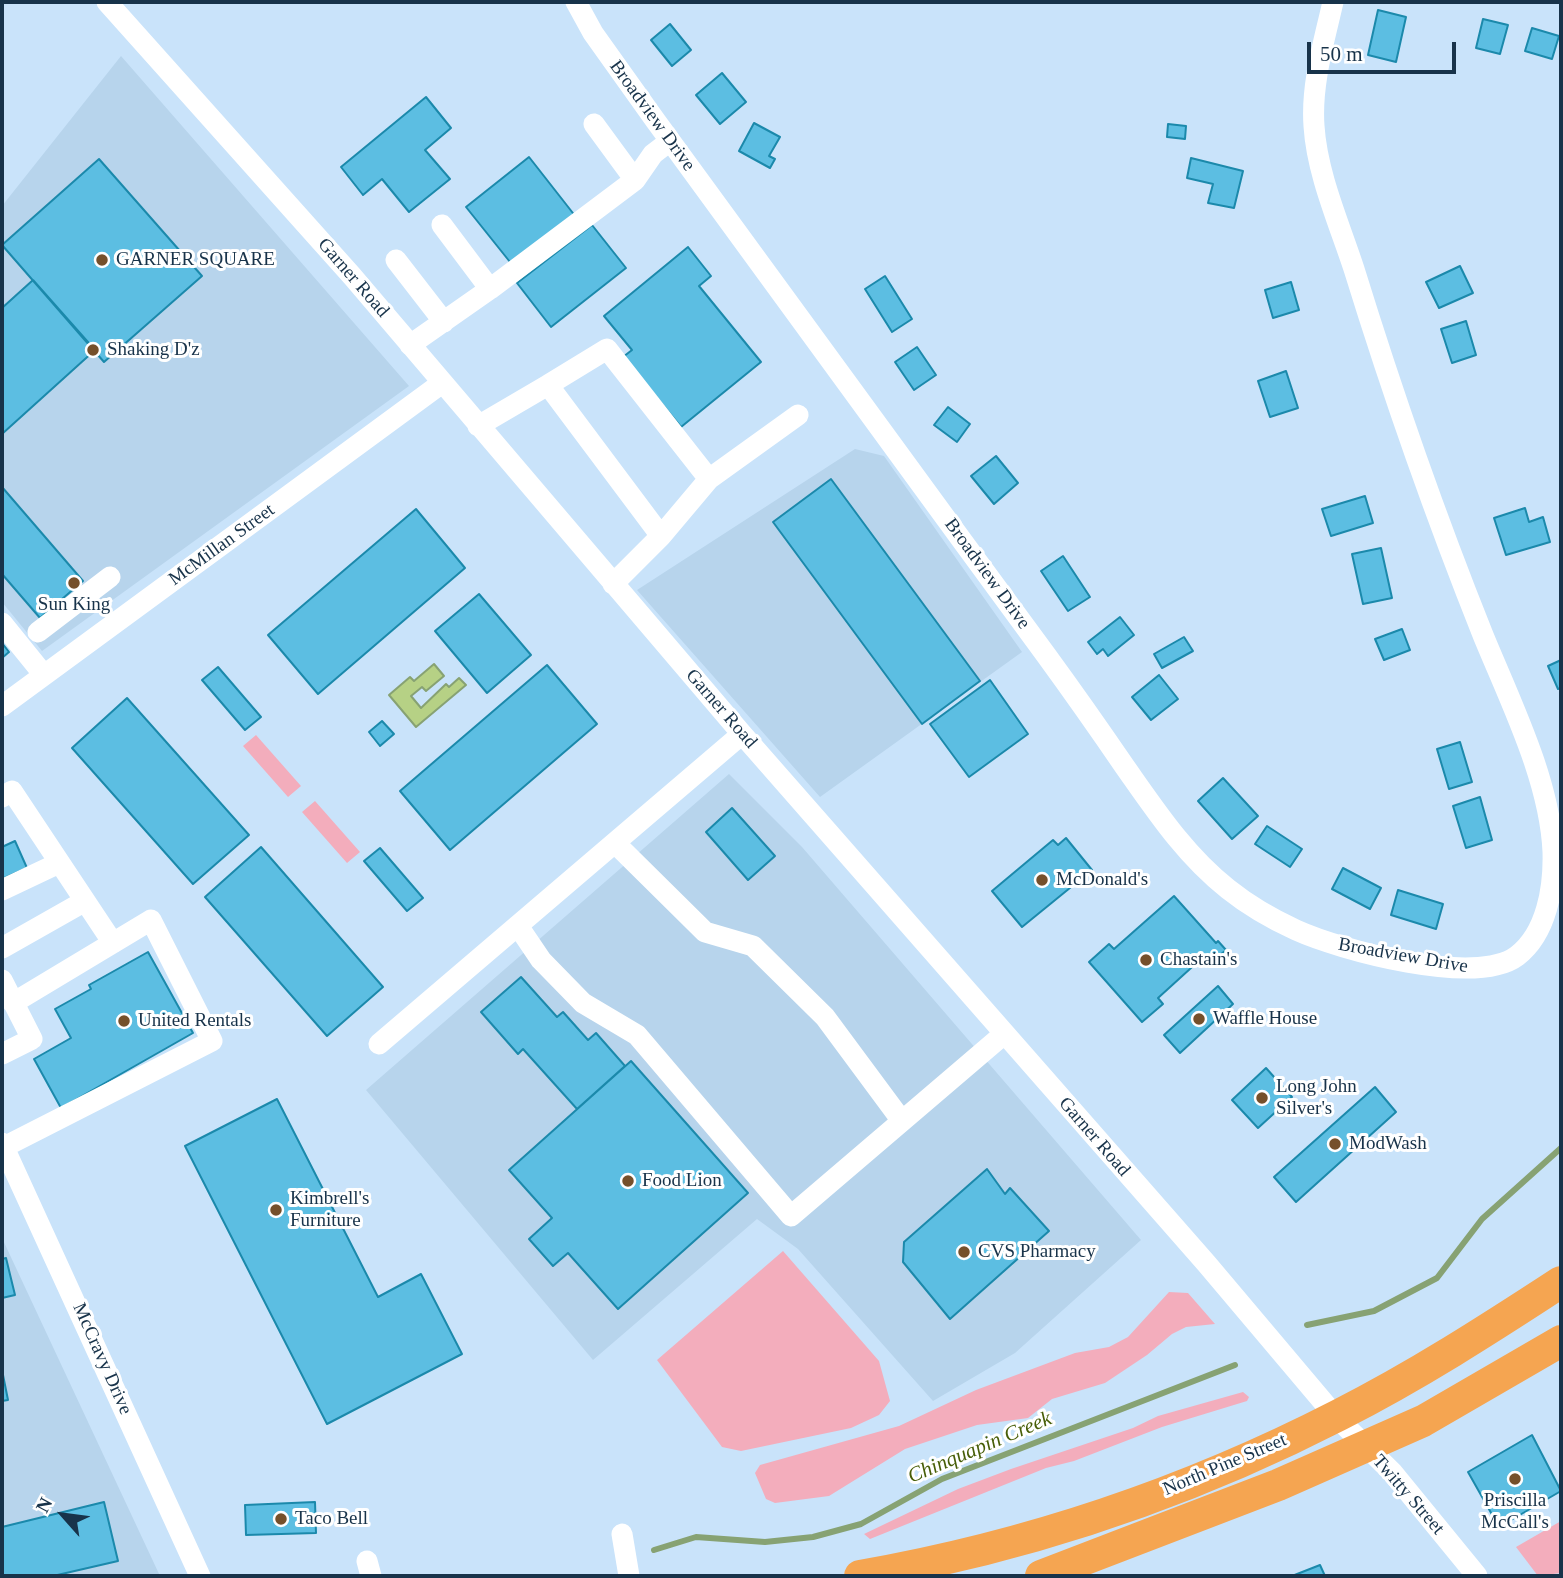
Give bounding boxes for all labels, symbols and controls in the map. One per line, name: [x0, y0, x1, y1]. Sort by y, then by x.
scale bar: [1311, 28, 1460, 72]
text: 50 m: [1320, 42, 1363, 66]
street label: Broadview Drive: [604, 56, 700, 176]
street label: Garner Road: [312, 234, 394, 322]
place label: GARNER SQUARE: [116, 249, 275, 271]
marker: GARNER SQUARE: [94, 252, 110, 268]
place label: Shaking D'z: [107, 339, 200, 361]
marker: Shaking D'z: [85, 342, 101, 358]
street label: McMillan Street: [165, 499, 279, 591]
street label: Broadview Drive: [939, 514, 1035, 634]
marker: Sun King: [66, 575, 82, 591]
place label: Sun King: [38, 594, 110, 616]
street label: Garner Road: [680, 665, 762, 753]
place label: McDonald's: [1056, 869, 1148, 891]
marker: McDonald's: [1034, 872, 1050, 888]
street label: Broadview Drive: [1336, 933, 1470, 979]
place label: Chastain's: [1160, 949, 1237, 971]
marker: Chastain's: [1138, 952, 1154, 968]
place label: Waffle House: [1213, 1008, 1317, 1030]
place label: United Rentals: [138, 1010, 251, 1032]
marker: Waffle House: [1191, 1011, 1207, 1027]
marker: United Rentals: [116, 1013, 132, 1029]
place label: Long John Silver's: [1276, 1076, 1357, 1120]
marker: Long John Silver's: [1254, 1090, 1270, 1106]
street label: Garner Road: [1053, 1093, 1135, 1181]
place label: ModWash: [1349, 1133, 1427, 1155]
marker: ModWash: [1327, 1136, 1343, 1152]
place label: Food Lion: [642, 1170, 722, 1192]
marker: Food Lion: [620, 1173, 636, 1189]
place label: Kimbrell's Furniture: [290, 1188, 369, 1232]
marker: Kimbrell's Furniture: [268, 1202, 284, 1218]
place label: CVS Pharmacy: [978, 1241, 1096, 1263]
marker: CVS Pharmacy: [956, 1244, 972, 1260]
street label: McCravy Drive: [67, 1300, 137, 1418]
water label: Chinquapin Creek: [904, 1406, 1056, 1490]
street label: North Pine Street: [1160, 1429, 1290, 1501]
street label: Twitty Street: [1367, 1450, 1449, 1540]
marker: Priscilla McCall's: [1507, 1471, 1523, 1487]
north arrow: [28, 1480, 98, 1550]
place label: Priscilla McCall's: [1481, 1490, 1549, 1534]
text: N: [32, 1494, 57, 1516]
place label: Taco Bell: [295, 1508, 368, 1530]
marker: Taco Bell: [273, 1511, 289, 1527]

